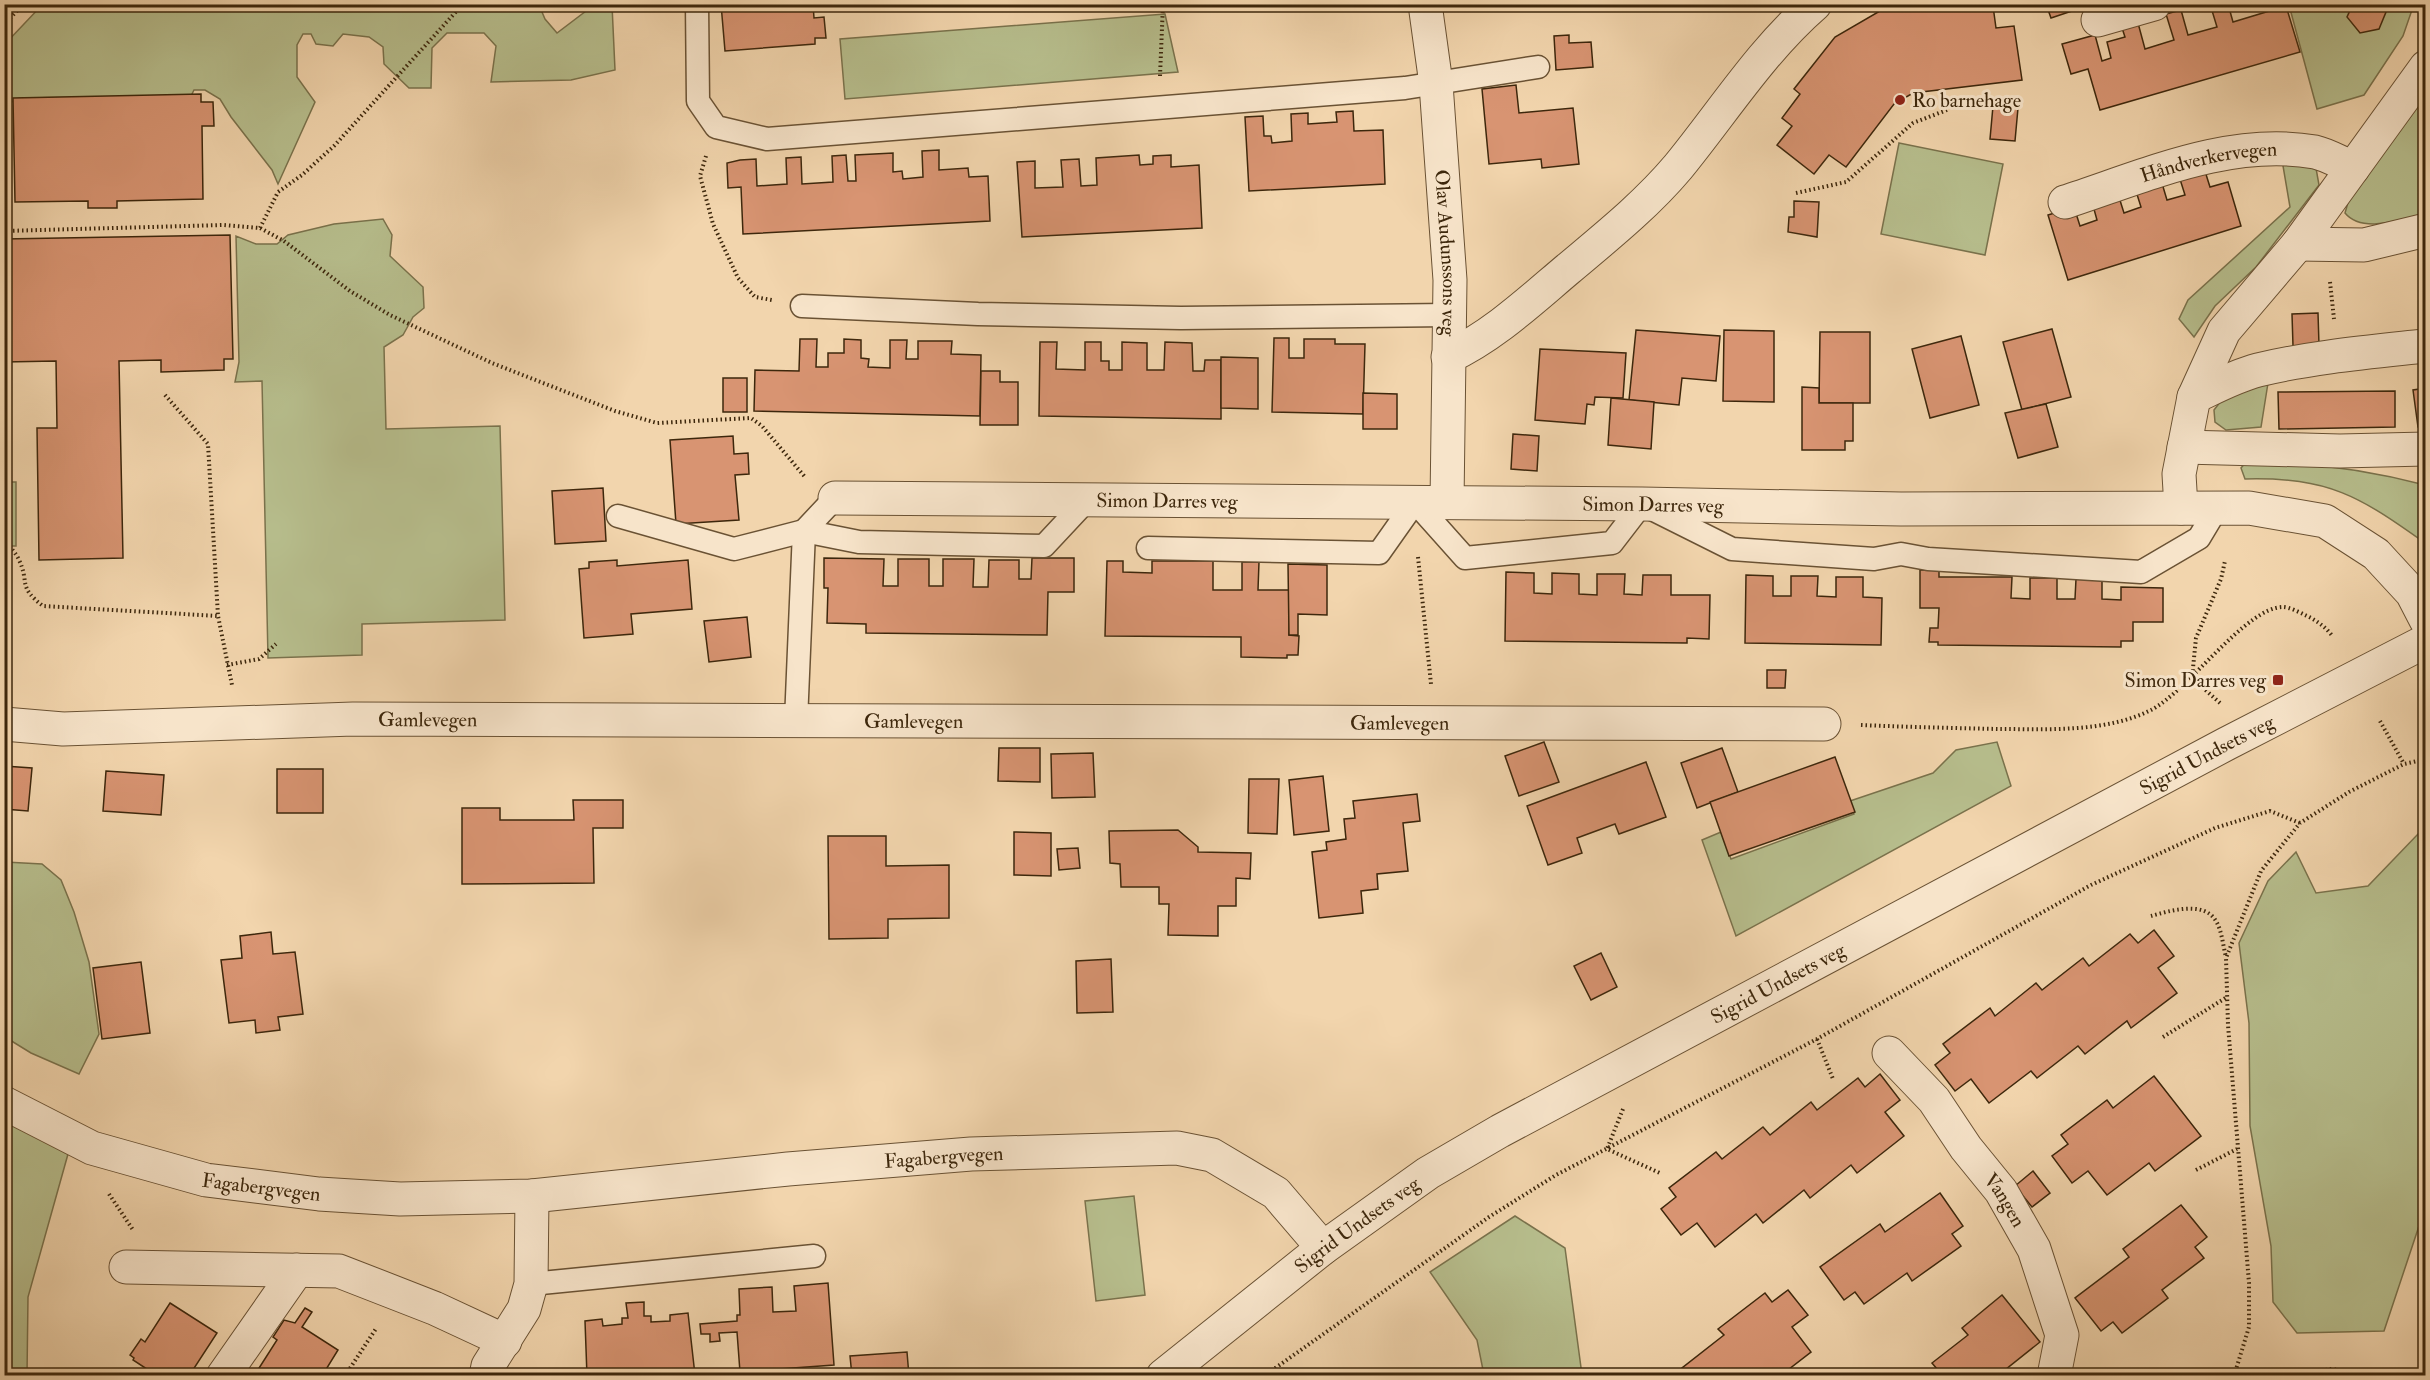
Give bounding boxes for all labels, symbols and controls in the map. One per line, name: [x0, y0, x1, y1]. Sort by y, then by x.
place label: Ro barnehage: [1912, 88, 2021, 113]
marker: Ro barnehage: [1893, 93, 1907, 107]
street label: Håndverkervegen: [2137, 137, 2277, 188]
street label: Olav Audunssons veg: [1429, 169, 1462, 338]
street label: Simon Darres veg: [1096, 488, 1239, 514]
street label: Simon Darres veg: [1582, 492, 1725, 519]
place label: Simon Darres veg: [2125, 668, 2267, 693]
marker: Simon Darres veg: [2271, 673, 2285, 687]
street label: Gamlevegen: [378, 707, 477, 732]
street label: Gamlevegen: [864, 709, 963, 734]
street label: Sigrid Undsets veg: [2135, 709, 2280, 801]
street label: Gamlevegen: [1350, 710, 1449, 736]
street label: Sigrid Undsets veg: [1706, 937, 1851, 1029]
street label: Fagabergvegen: [883, 1141, 1004, 1174]
street label: Fagabergvegen: [200, 1168, 322, 1207]
street label: Vangen: [1978, 1168, 2031, 1232]
street label: Sigrid Undsets veg: [1289, 1170, 1425, 1279]

